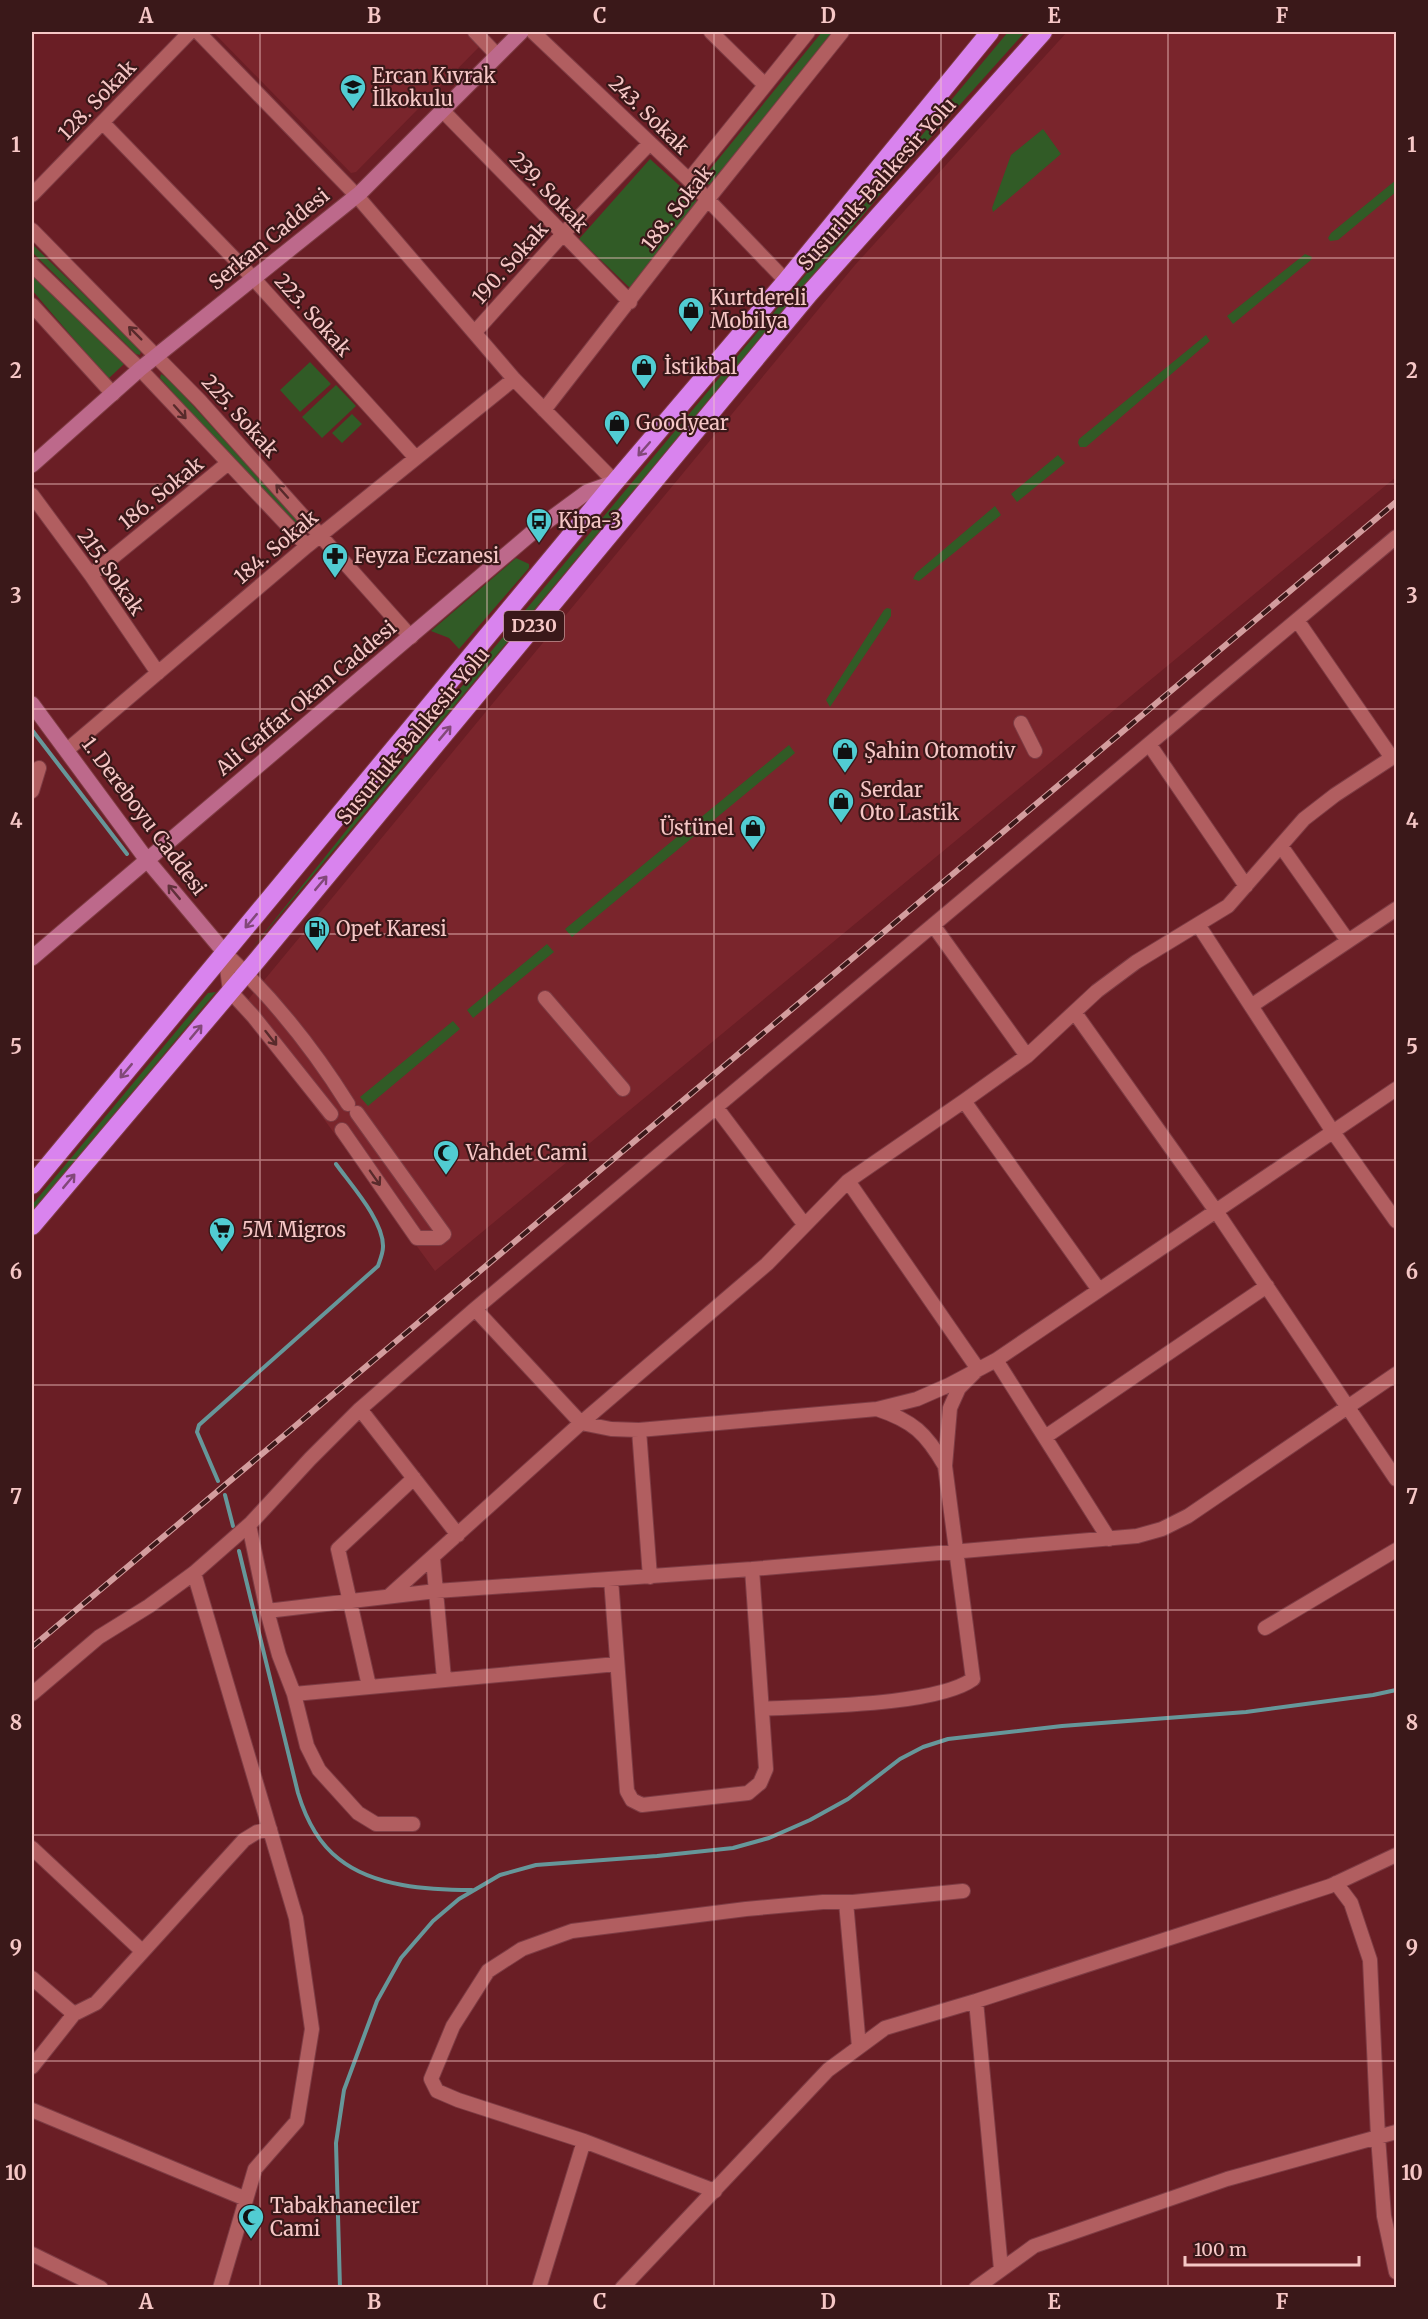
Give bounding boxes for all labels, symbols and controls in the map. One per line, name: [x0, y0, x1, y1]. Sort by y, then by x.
text: A: [138, 3, 154, 28]
text: B: [367, 3, 381, 28]
text: C: [593, 3, 607, 28]
text: D: [820, 3, 836, 28]
text: E: [1047, 3, 1061, 28]
text: F: [1276, 3, 1289, 28]
street label: 128. Sokak: [52, 54, 141, 145]
place label: Ercan Kıvrak İlkokulu: [372, 63, 496, 111]
street label: 243. Sokak: [604, 70, 695, 159]
school or university icon: Ercan Kıvrak İlkokulu: [338, 72, 368, 110]
street label: Susurluk-Balıkesir Yolu: [792, 92, 961, 275]
text: 1: [11, 132, 21, 157]
text: 1: [1407, 132, 1417, 157]
street label: 239. Sokak: [505, 146, 594, 237]
street label: 188. Sokak: [636, 160, 718, 255]
street label: Serkan Caddesi: [203, 182, 334, 295]
street label: 190. Sokak: [466, 216, 553, 309]
street label: 223. Sokak: [270, 268, 357, 361]
place label: Kurtdereli Mobilya: [710, 285, 807, 333]
shop icon: Kurtdereli Mobilya: [676, 295, 706, 333]
one-way arrow: [127, 326, 142, 341]
shop icon: İstikbal: [629, 352, 659, 390]
place label: İstikbal: [664, 354, 737, 379]
text: 2: [10, 358, 22, 383]
text: 2: [1406, 358, 1418, 383]
street label: 225. Sokak: [197, 369, 284, 462]
one-way arrow: [173, 404, 187, 419]
shop icon: Goodyear: [602, 408, 632, 446]
place label: Goodyear: [636, 410, 729, 435]
one-way arrow: [637, 441, 651, 456]
street label: 186. Sokak: [113, 451, 208, 534]
one-way arrow: [275, 484, 289, 499]
street label: 184. Sokak: [229, 504, 323, 589]
bus stop icon: Kipa-3: [524, 506, 554, 544]
place label: Kipa-3: [558, 508, 621, 533]
street label: 215. Sokak: [73, 524, 150, 620]
pharmacy icon: Feyza Eczanesi: [320, 541, 350, 579]
place label: Feyza Eczanesi: [354, 543, 499, 568]
text: 3: [10, 583, 22, 608]
text: 3: [1406, 583, 1418, 608]
road number: D230: [504, 611, 564, 641]
street label: Ali Gaffar Okan Caddesi: [210, 615, 401, 781]
street label: Susurluk-Balıkesir Yolu: [331, 642, 494, 830]
one-way arrow: [439, 725, 452, 741]
street label: 1. Dereboyu Caddesi: [77, 732, 212, 900]
shop icon: Şahin Otomotiv: [830, 736, 860, 774]
place label: Şahin Otomotiv: [864, 738, 1016, 763]
place label: Serdar Oto Lastik: [860, 777, 960, 825]
shop icon: Serdar Oto Lastik: [826, 786, 856, 824]
text: 4: [10, 808, 23, 833]
text: 4: [1406, 808, 1419, 833]
shop icon: Üstünel: [738, 813, 768, 851]
place label: Üstünel: [660, 815, 734, 840]
one-way arrow: [314, 876, 328, 891]
one-way arrow: [167, 885, 181, 900]
one-way arrow: [244, 913, 258, 928]
fuel station icon: Opet Karesi: [302, 914, 332, 952]
place label: Opet Karesi: [336, 916, 447, 941]
one-way arrow: [189, 1024, 202, 1040]
one-way arrow: [264, 1030, 277, 1046]
text: 5: [10, 1034, 22, 1059]
text: 5: [1406, 1034, 1418, 1059]
one-way arrow: [120, 1063, 133, 1079]
mosque icon: Vahdet Cami: [431, 1138, 461, 1176]
place label: Vahdet Cami: [465, 1140, 588, 1165]
one-way arrow: [369, 1170, 381, 1186]
one-way arrow: [63, 1173, 76, 1189]
supermarket icon: 5M Migros: [207, 1215, 237, 1253]
place label: 5M Migros: [242, 1217, 346, 1242]
text: 6: [10, 1259, 22, 1284]
text: 6: [1406, 1259, 1418, 1284]
text: 7: [10, 1484, 22, 1509]
text: 7: [1406, 1484, 1418, 1509]
text: 8: [10, 1710, 22, 1735]
text: 8: [1406, 1710, 1418, 1735]
text: 9: [10, 1935, 22, 1960]
text: 9: [1406, 1935, 1418, 1960]
text: 10: [5, 2160, 27, 2185]
text: 10: [1401, 2160, 1423, 2185]
place label: Tabakhaneciler Cami: [270, 2193, 420, 2241]
mosque icon: Tabakhaneciler Cami: [236, 2202, 266, 2240]
scale bar: [1185, 2229, 1359, 2267]
text: 100 m: [1194, 2238, 1247, 2261]
text: A: [138, 2289, 154, 2314]
text: B: [367, 2289, 381, 2314]
text: C: [593, 2289, 607, 2314]
text: D: [820, 2289, 836, 2314]
text: E: [1047, 2289, 1061, 2314]
text: F: [1276, 2289, 1289, 2314]

